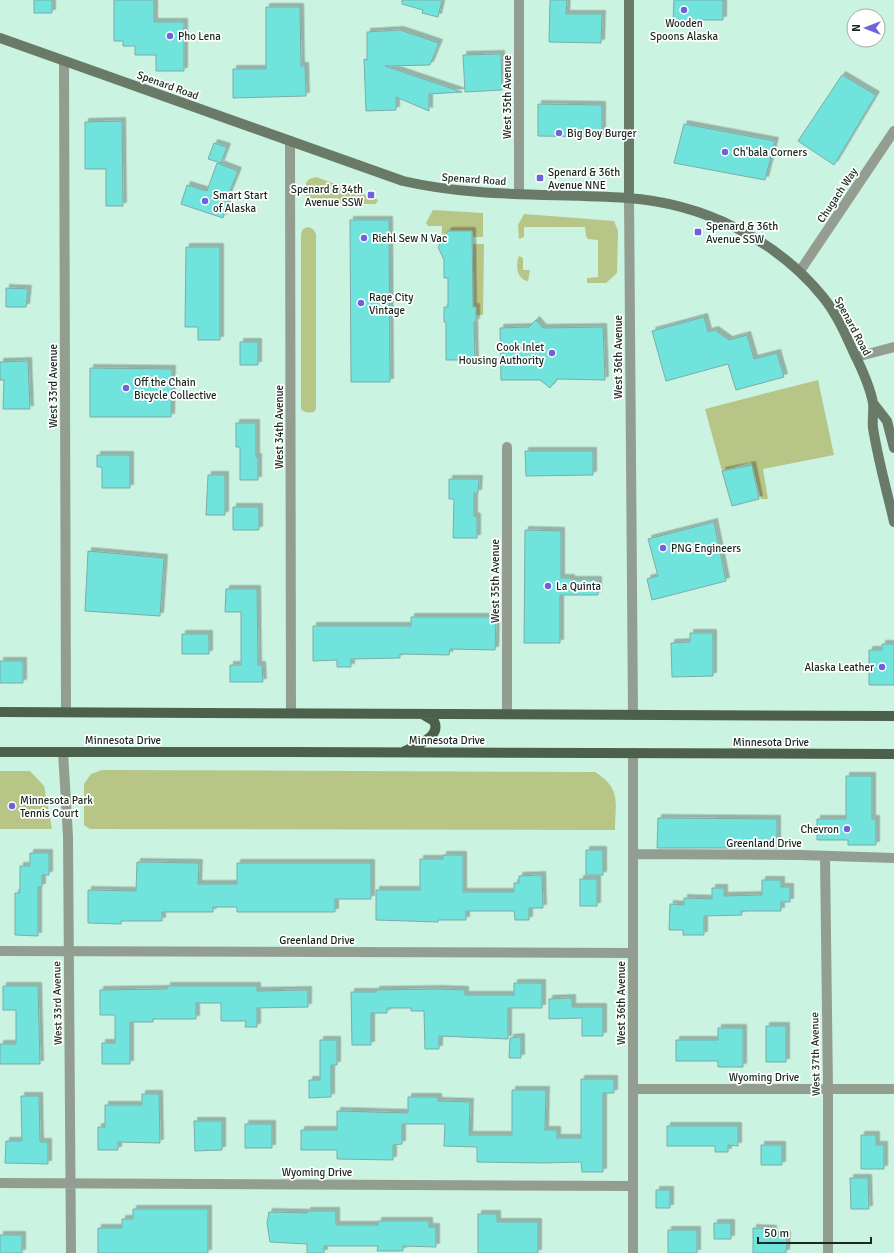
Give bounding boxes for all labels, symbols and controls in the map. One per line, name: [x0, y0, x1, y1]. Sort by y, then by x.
marker: Wooden Spoons Alaska: [679, 5, 689, 15]
north arrow: [846, 8, 886, 48]
place label: Wooden Spoons Alaska: [650, 17, 718, 43]
text: N: [850, 24, 863, 32]
place label: Pho Lena: [178, 30, 221, 43]
marker: Pho Lena: [165, 31, 175, 41]
street label: West 35th Avenue: [501, 55, 514, 139]
street label: Spenard Road: [135, 68, 201, 103]
place label: Big Boy Burger: [567, 127, 637, 140]
marker: Big Boy Burger: [554, 128, 564, 138]
place label: Ch'bala Corners: [733, 146, 807, 159]
marker: Ch'bala Corners: [720, 147, 730, 157]
street label: Chugach Way: [814, 165, 861, 225]
place label: Spenard & 36th Avenue NNE: [548, 166, 620, 192]
street label: Spenard Road: [441, 171, 507, 188]
marker: Spenard & 36th Avenue NNE: [535, 173, 545, 183]
place label: Spenard & 34th Avenue SSW: [291, 183, 364, 209]
place label: Smart Start of Alaska: [213, 189, 268, 215]
marker: Spenard & 34th Avenue SSW: [366, 190, 376, 200]
marker: Smart Start of Alaska: [200, 196, 210, 206]
place label: Spenard & 36th Avenue SSW: [706, 220, 778, 246]
marker: Spenard & 36th Avenue SSW: [693, 227, 703, 237]
place label: Riehl Sew N Vac: [372, 232, 447, 245]
marker: Riehl Sew N Vac: [359, 233, 369, 243]
place label: Rage City Vintage: [369, 291, 414, 317]
street label: Spenard Road: [832, 295, 874, 358]
marker: Rage City Vintage: [356, 298, 366, 308]
street label: West 36th Avenue: [612, 315, 625, 399]
place label: Cook Inlet Housing Authority: [458, 341, 545, 367]
street label: West 33rd Avenue: [47, 344, 60, 428]
marker: Cook Inlet Housing Authority: [547, 348, 557, 358]
place label: Off the Chain Bicycle Collective: [134, 376, 216, 402]
marker: Off the Chain Bicycle Collective: [121, 383, 131, 393]
street label: West 34th Avenue: [273, 385, 286, 469]
street label: West 35th Avenue: [489, 539, 502, 623]
place label: PNG Engineers: [671, 542, 741, 555]
marker: PNG Engineers: [658, 543, 668, 553]
place label: La Quinta: [556, 580, 602, 593]
marker: La Quinta: [543, 581, 553, 591]
place label: Alaska Leather: [804, 661, 874, 674]
marker: Alaska Leather: [877, 662, 887, 672]
street label: Minnesota Drive: [85, 734, 161, 747]
street label: Minnesota Drive: [409, 734, 485, 747]
street label: Minnesota Drive: [733, 736, 809, 749]
place label: Minnesota Park Tennis Court: [20, 794, 93, 820]
marker: Minnesota Park Tennis Court: [7, 801, 17, 811]
place label: Chevron: [800, 823, 839, 836]
marker: Chevron: [842, 824, 852, 834]
street label: Greenland Drive: [726, 837, 802, 850]
street label: Greenland Drive: [279, 934, 355, 947]
street label: West 33rd Avenue: [50, 961, 65, 1045]
street label: West 36th Avenue: [615, 961, 628, 1045]
street label: West 37th Avenue: [808, 1012, 823, 1096]
street label: Wyoming Drive: [729, 1071, 799, 1084]
street label: Wyoming Drive: [282, 1166, 352, 1179]
scale bar: [758, 1219, 871, 1245]
text: 50 m: [764, 1226, 789, 1241]

